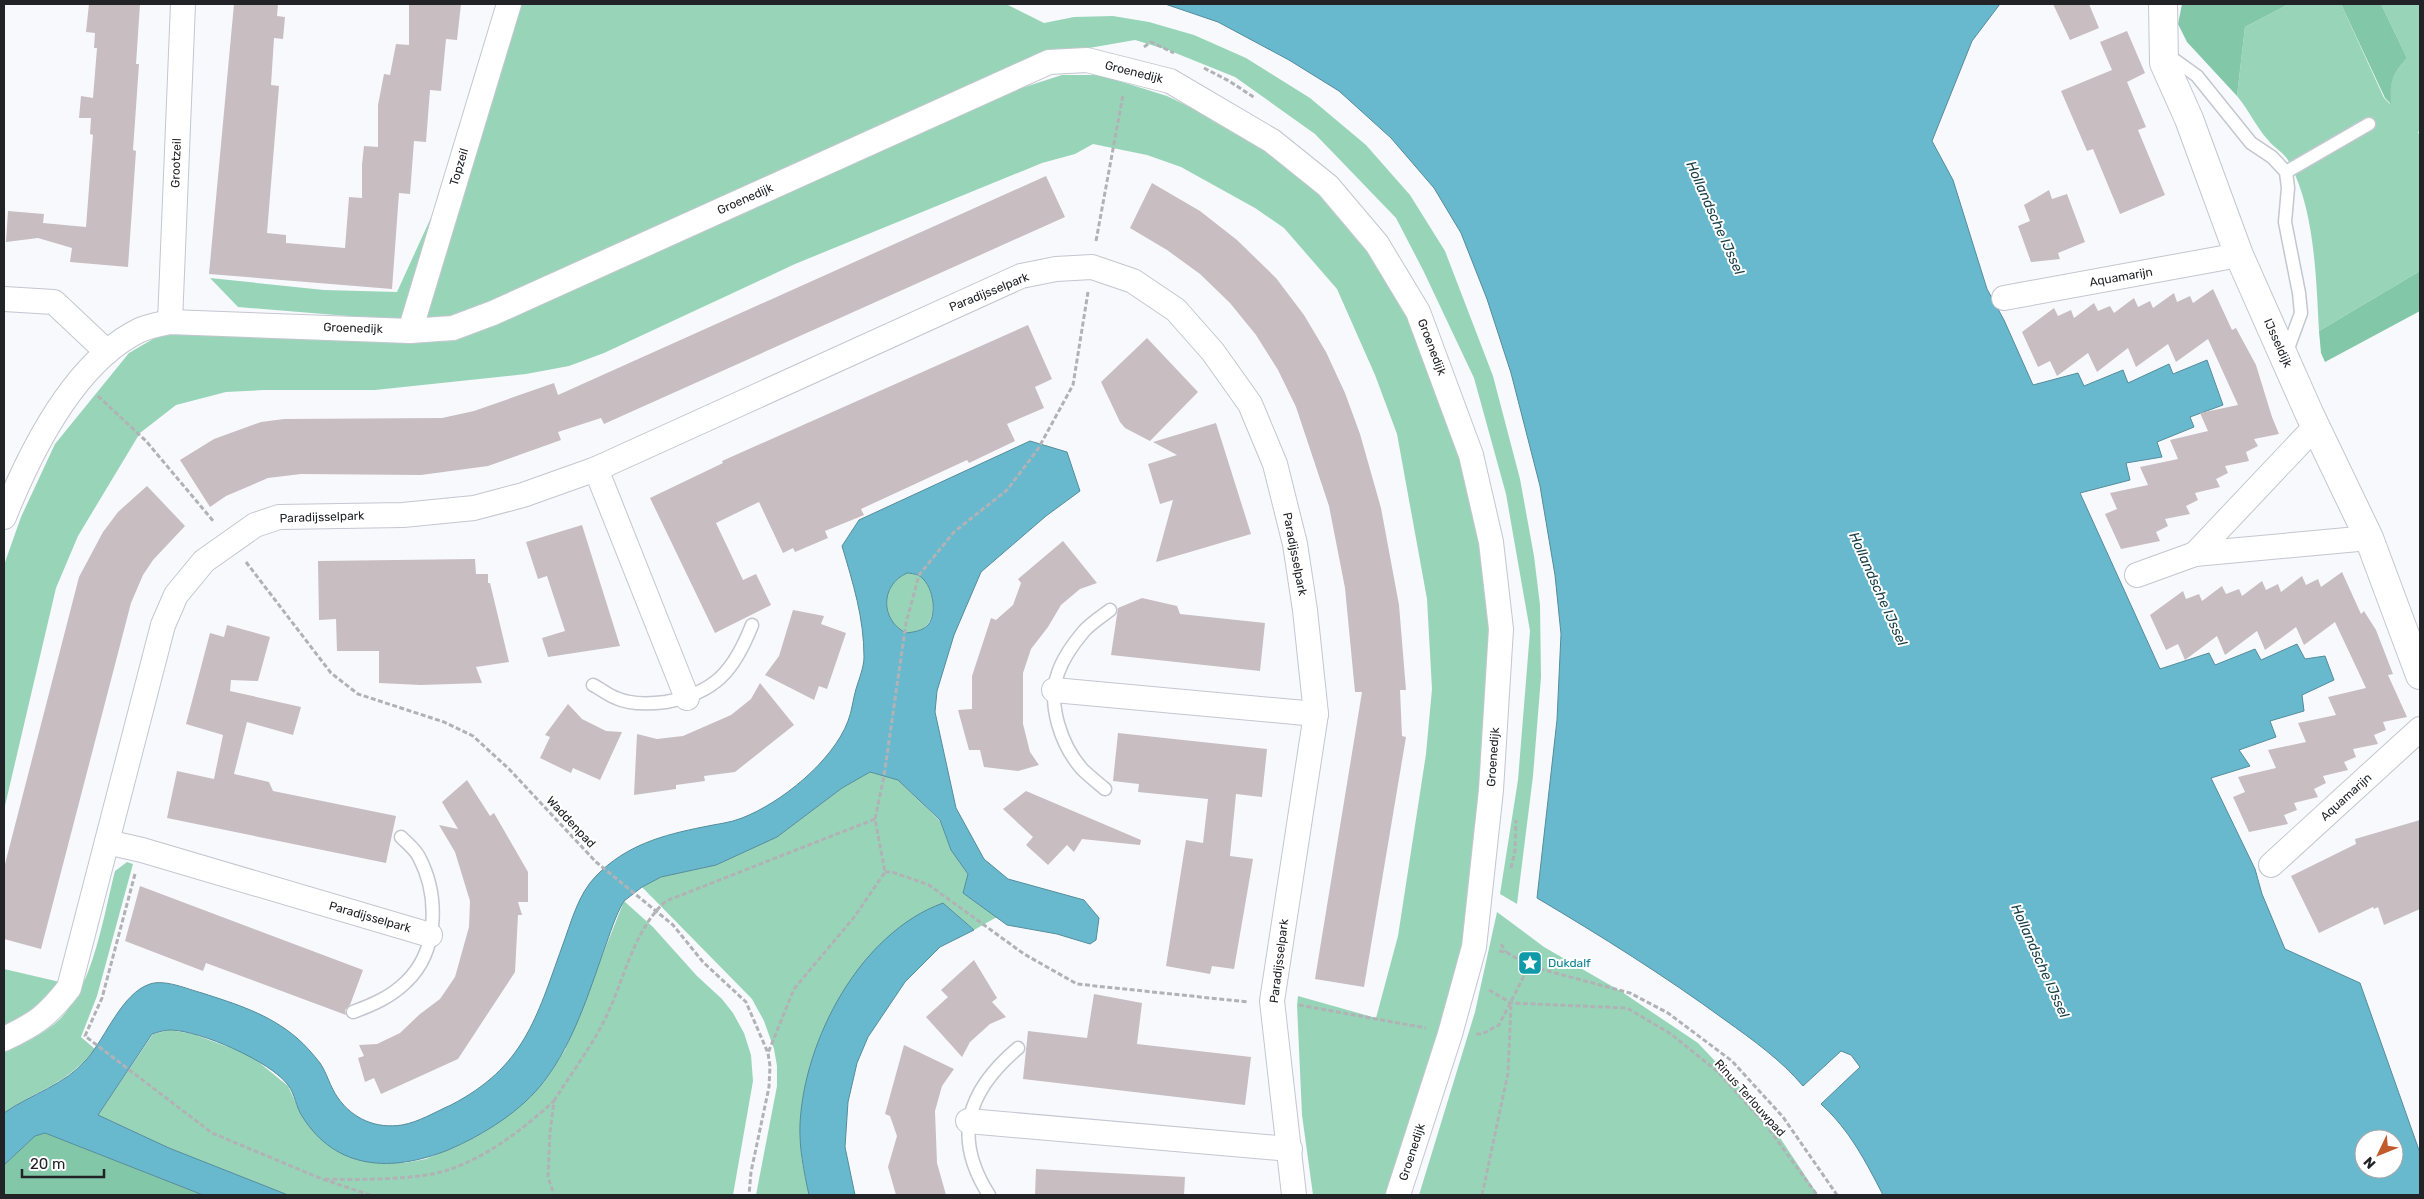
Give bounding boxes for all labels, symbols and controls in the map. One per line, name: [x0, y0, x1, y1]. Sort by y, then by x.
street label: Groenedijk: [1103, 58, 1165, 86]
street label: Grootzeil: [168, 138, 184, 188]
street label: Topzeil: [447, 147, 471, 187]
water label: Hollandsche IJssel: [1682, 158, 1748, 278]
street label: Groenedijk: [715, 180, 776, 217]
street label: Aquamarijn: [2088, 265, 2154, 289]
street label: Paradijsselpark: [947, 269, 1032, 314]
street label: IJsseldijk: [2261, 316, 2295, 370]
street label: Groenedijk: [1415, 317, 1449, 378]
street label: Groenedijk: [323, 320, 384, 336]
street label: Paradijsselpark: [279, 508, 365, 525]
street label: Paradijsselpark: [1280, 511, 1310, 598]
water label: Hollandsche IJssel: [1845, 529, 1911, 649]
street label: Groenedijk: [1484, 726, 1502, 787]
street label: Aquamarijn: [2318, 770, 2374, 824]
street label: Waddenpad: [544, 793, 598, 851]
street label: Paradijsselpark: [327, 899, 413, 936]
water label: Hollandsche IJssel: [2007, 901, 2073, 1021]
street label: Paradijsselpark: [1267, 917, 1291, 1004]
place icon: Dukdalf: [1517, 950, 1543, 976]
place label: Dukdalf: [1548, 956, 1591, 970]
street label: Rinus Terlouwpad: [1712, 1057, 1788, 1139]
street label: Groenedijk: [1396, 1121, 1428, 1182]
north arrow: [2354, 1129, 2404, 1179]
scale bar: [22, 1146, 105, 1178]
text: N: [2360, 1153, 2380, 1172]
text: 20 m: [30, 1155, 65, 1173]

